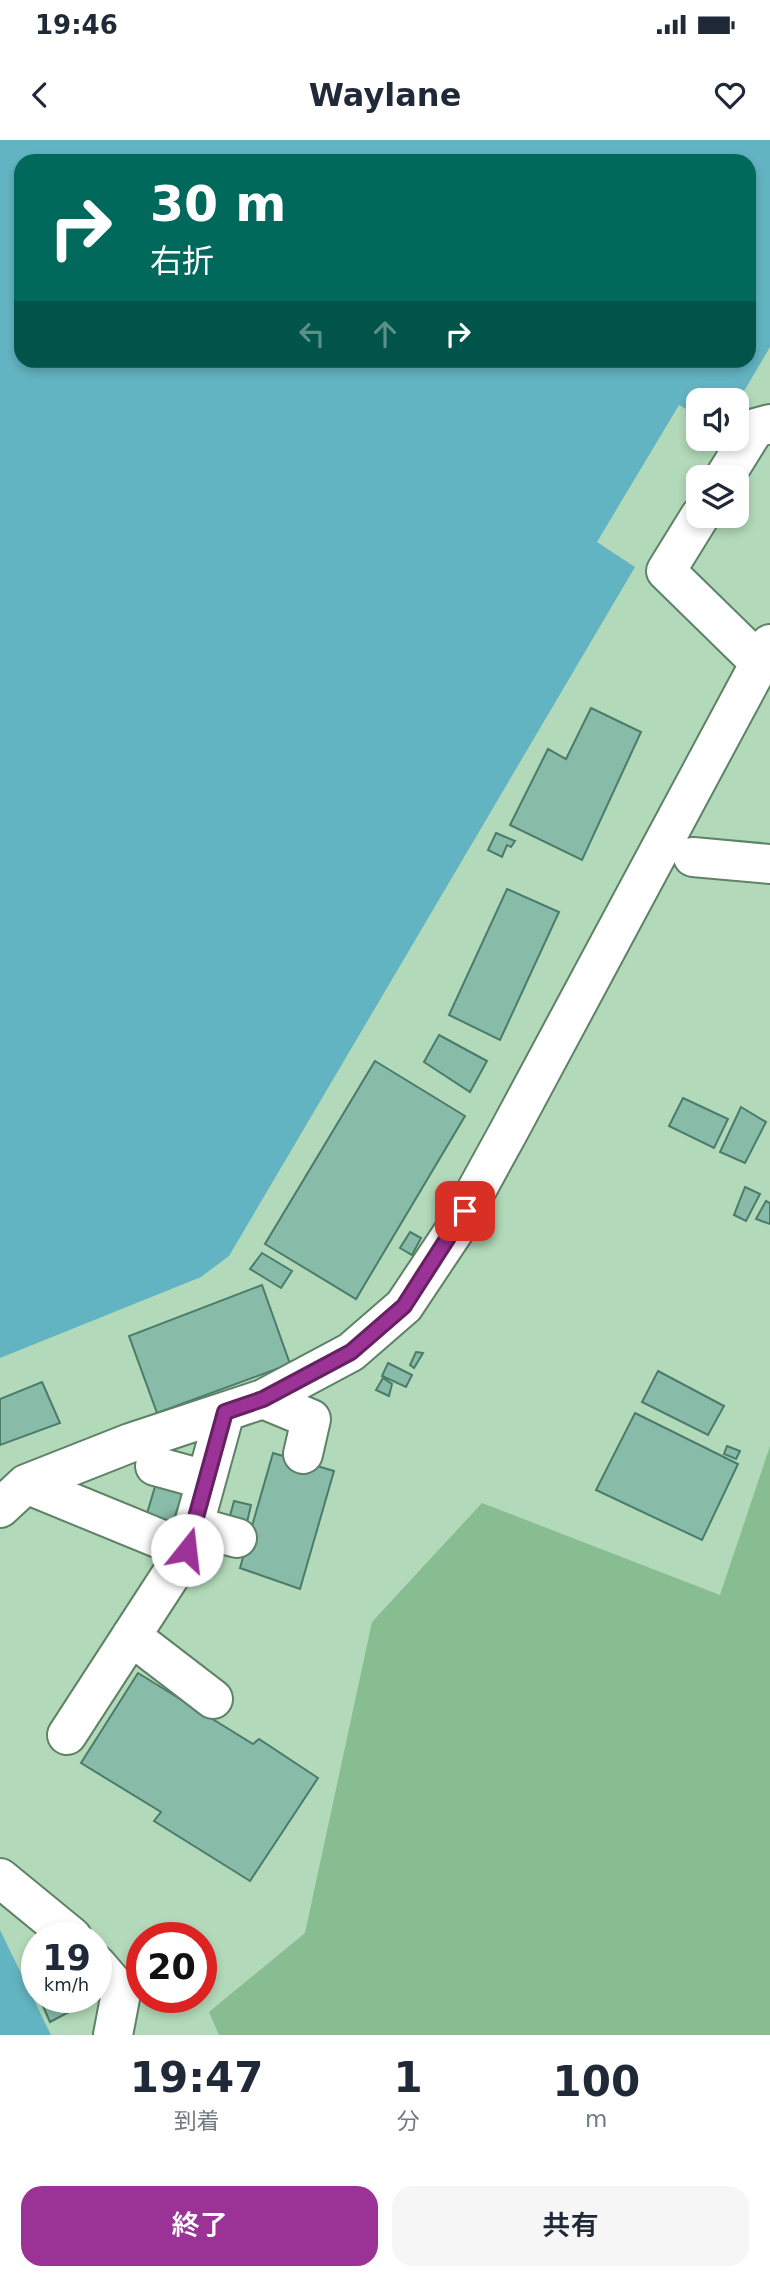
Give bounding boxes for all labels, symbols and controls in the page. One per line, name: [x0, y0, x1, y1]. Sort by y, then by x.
text: 19:46: [35, 10, 118, 40]
icon: back: [21, 76, 59, 114]
text: Waylane: [309, 76, 461, 114]
icon: heart: [711, 76, 749, 114]
text: 30 m: [150, 176, 286, 233]
icon: right: [35, 182, 126, 273]
text: 右折: [150, 242, 214, 280]
icon: left: [293, 315, 331, 353]
icon: ahead: [366, 315, 404, 353]
icon: right: [439, 315, 477, 353]
map controls: [686, 388, 749, 528]
button: sound: [686, 388, 749, 451]
button: layers: [686, 465, 749, 528]
pin: [435, 1181, 495, 1241]
icon: arrive: [446, 1192, 484, 1230]
position arrow: [150, 1513, 224, 1587]
speed limit sign: 20: [126, 1922, 217, 2013]
text: 19: [42, 1938, 91, 1978]
text: km/h: [44, 1974, 89, 1995]
text: 19:47: [130, 2053, 264, 2102]
text: 1: [393, 2053, 423, 2102]
text: 100: [552, 2057, 640, 2106]
text: m: [585, 2106, 608, 2132]
text: 到着: [174, 2108, 220, 2134]
text: 分: [397, 2108, 420, 2134]
button: 終了: [21, 2186, 378, 2266]
button: 共有: [392, 2186, 749, 2266]

